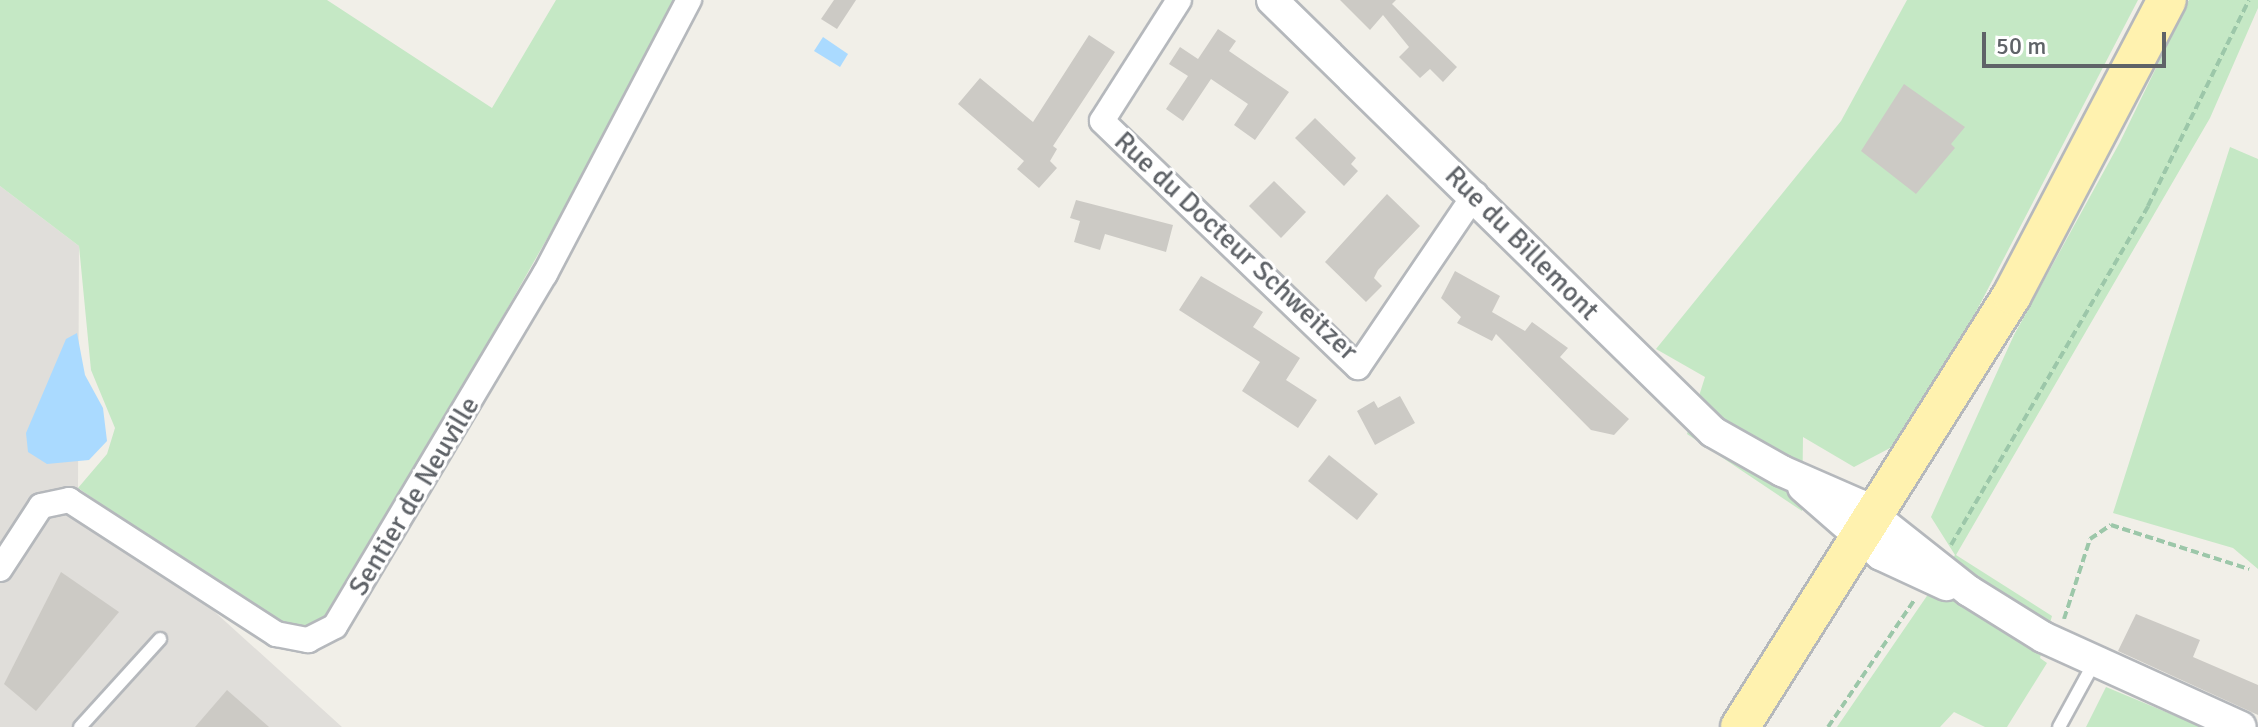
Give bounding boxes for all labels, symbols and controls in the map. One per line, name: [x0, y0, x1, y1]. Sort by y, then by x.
scale bar: [1986, 16, 2170, 66]
text: 50 m: [1996, 31, 2046, 61]
street label: Rue du Docteur Schweitzer: [1107, 124, 1365, 368]
street label: Rue du Billemont: [1438, 159, 1606, 327]
street label: Sentier de Neuville: [341, 390, 487, 602]

